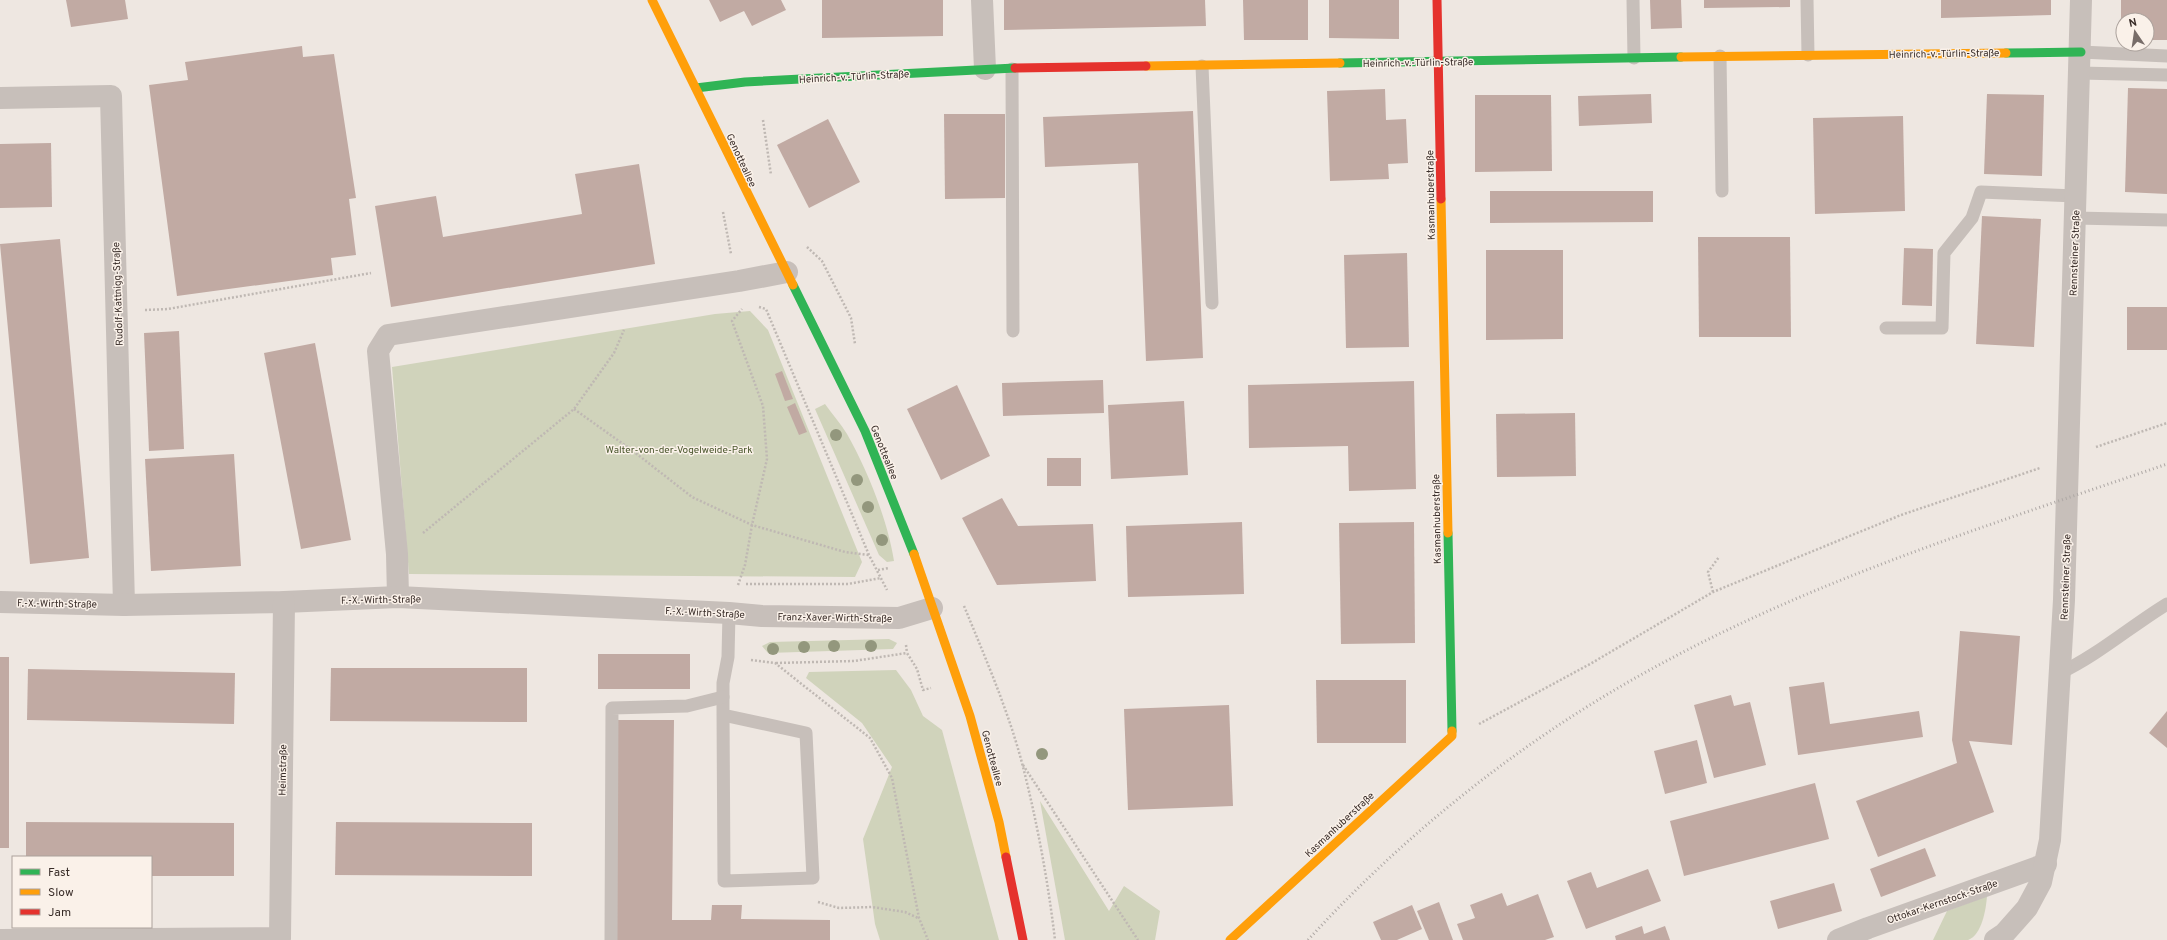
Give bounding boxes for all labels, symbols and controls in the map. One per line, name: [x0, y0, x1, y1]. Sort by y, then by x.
north arrow: [2115, 12, 2155, 52]
text: N: [2128, 16, 2138, 31]
street label: Heinrich-v.-Türlin-Straße: [1889, 47, 1999, 62]
street label: Heinrich-v.-Türlin-Straße: [1363, 56, 1473, 71]
street label: Heinrich-v.-Türlin-Straße: [799, 68, 910, 87]
street label: Genotteallee: [723, 132, 759, 190]
street label: Kasmanhuberstraße: [1424, 150, 1439, 240]
street label: Rennsteiner Straße: [2068, 210, 2083, 296]
street label: Rudolf-Kattnigg-Straße: [110, 242, 127, 346]
street label: Genotteallee: [867, 423, 900, 482]
park label: Walter-von-der-Vogelweide-Park: [606, 444, 752, 457]
street label: Kasmanhuberstraße: [1430, 474, 1445, 564]
street label: Rennsteiner Straße: [2059, 534, 2074, 620]
street label: F.-X.-Wirth-Straße: [341, 593, 421, 608]
street label: F.-X.-Wirth-Straße: [17, 597, 97, 612]
street label: F.-X.-Wirth-Straße: [665, 605, 745, 622]
street label: Franz-Xaver-Wirth-Straße: [778, 611, 892, 626]
street label: Genotteallee: [978, 729, 1005, 788]
street label: Heimstraße: [277, 744, 290, 796]
street label: Kasmanhuberstraße: [1303, 790, 1377, 861]
legend: [12, 856, 152, 928]
text: Fast: [48, 865, 70, 881]
street label: Ottokar-Kernstock-Straße: [1885, 877, 2000, 928]
text: Slow: [48, 885, 74, 901]
text: Jam: [48, 905, 71, 921]

